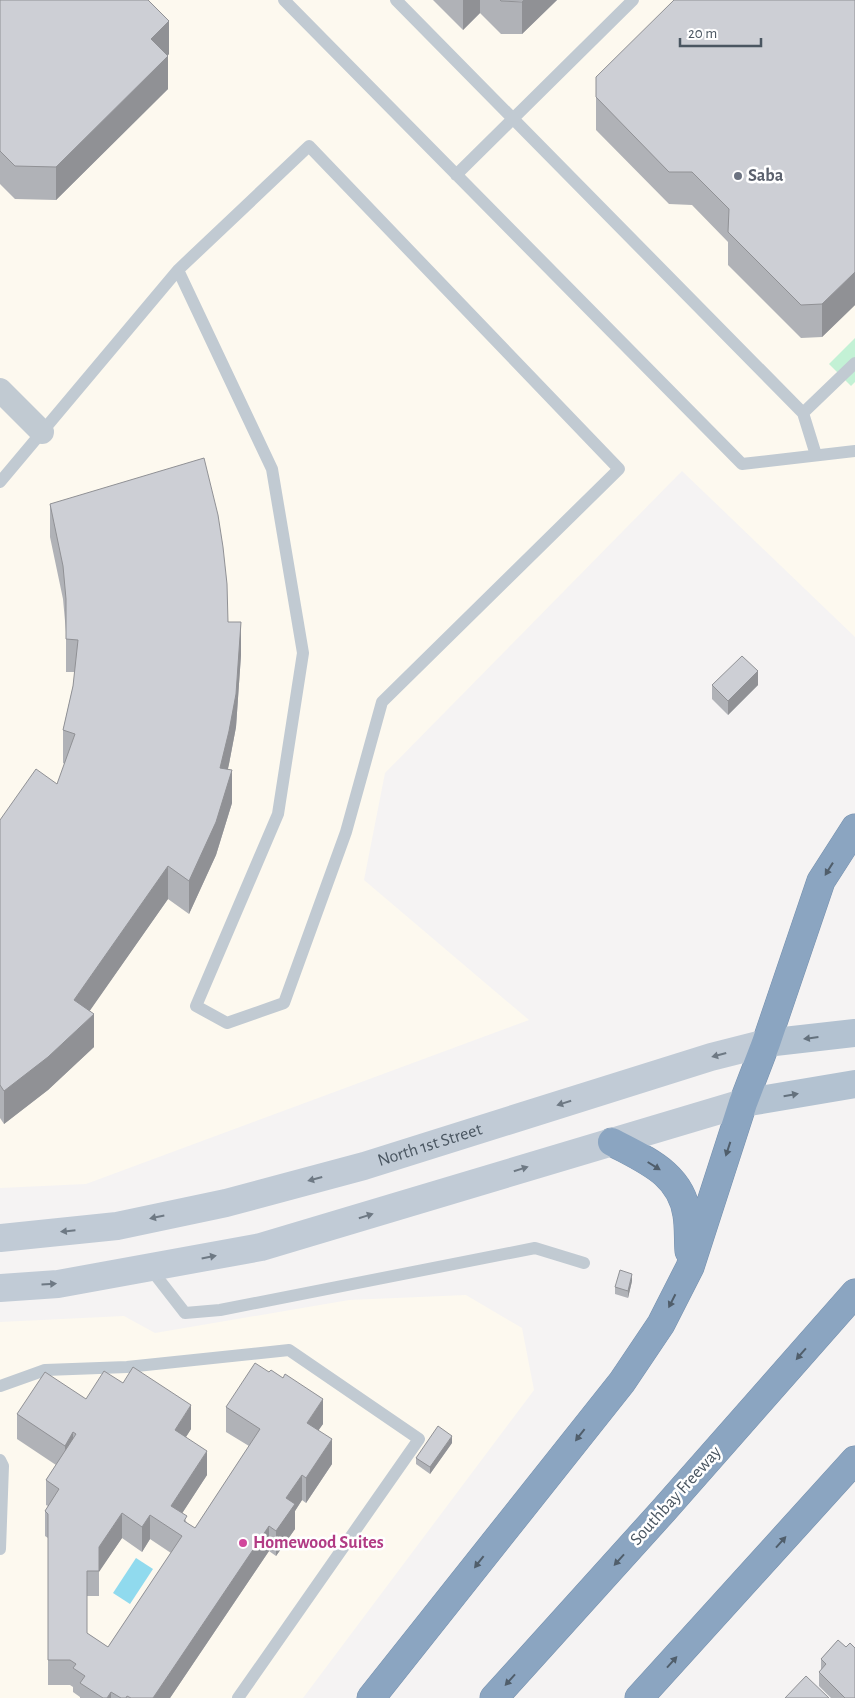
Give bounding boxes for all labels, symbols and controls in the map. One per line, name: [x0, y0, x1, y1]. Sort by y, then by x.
scale bar: [680, 15, 761, 47]
text: 20 m: [688, 26, 717, 41]
place label: Saba: [748, 167, 784, 185]
marker: Saba: [732, 170, 744, 182]
one-way arrow: [824, 862, 833, 876]
one-way arrow: [802, 1034, 818, 1042]
one-way arrow: [712, 1051, 727, 1059]
one-way arrow: [784, 1091, 800, 1099]
one-way arrow: [556, 1100, 571, 1108]
street label: North 1st Street: [375, 1120, 485, 1170]
one-way arrow: [724, 1142, 732, 1157]
one-way arrow: [647, 1161, 661, 1170]
one-way arrow: [514, 1164, 529, 1172]
one-way arrow: [307, 1176, 322, 1184]
one-way arrow: [358, 1211, 373, 1219]
one-way arrow: [148, 1214, 164, 1222]
one-way arrow: [60, 1227, 76, 1235]
one-way arrow: [201, 1253, 216, 1261]
one-way arrow: [41, 1280, 57, 1288]
one-way arrow: [668, 1294, 676, 1309]
one-way arrow: [795, 1348, 807, 1360]
one-way arrow: [575, 1428, 585, 1442]
street label: Southbay Freeway: [627, 1443, 725, 1549]
place label: Homewood Suites: [253, 1534, 384, 1552]
one-way arrow: [775, 1536, 787, 1548]
marker: Homewood Suites: [237, 1537, 249, 1549]
one-way arrow: [613, 1553, 625, 1565]
one-way arrow: [473, 1555, 484, 1568]
one-way arrow: [666, 1656, 678, 1668]
one-way arrow: [504, 1674, 516, 1686]

